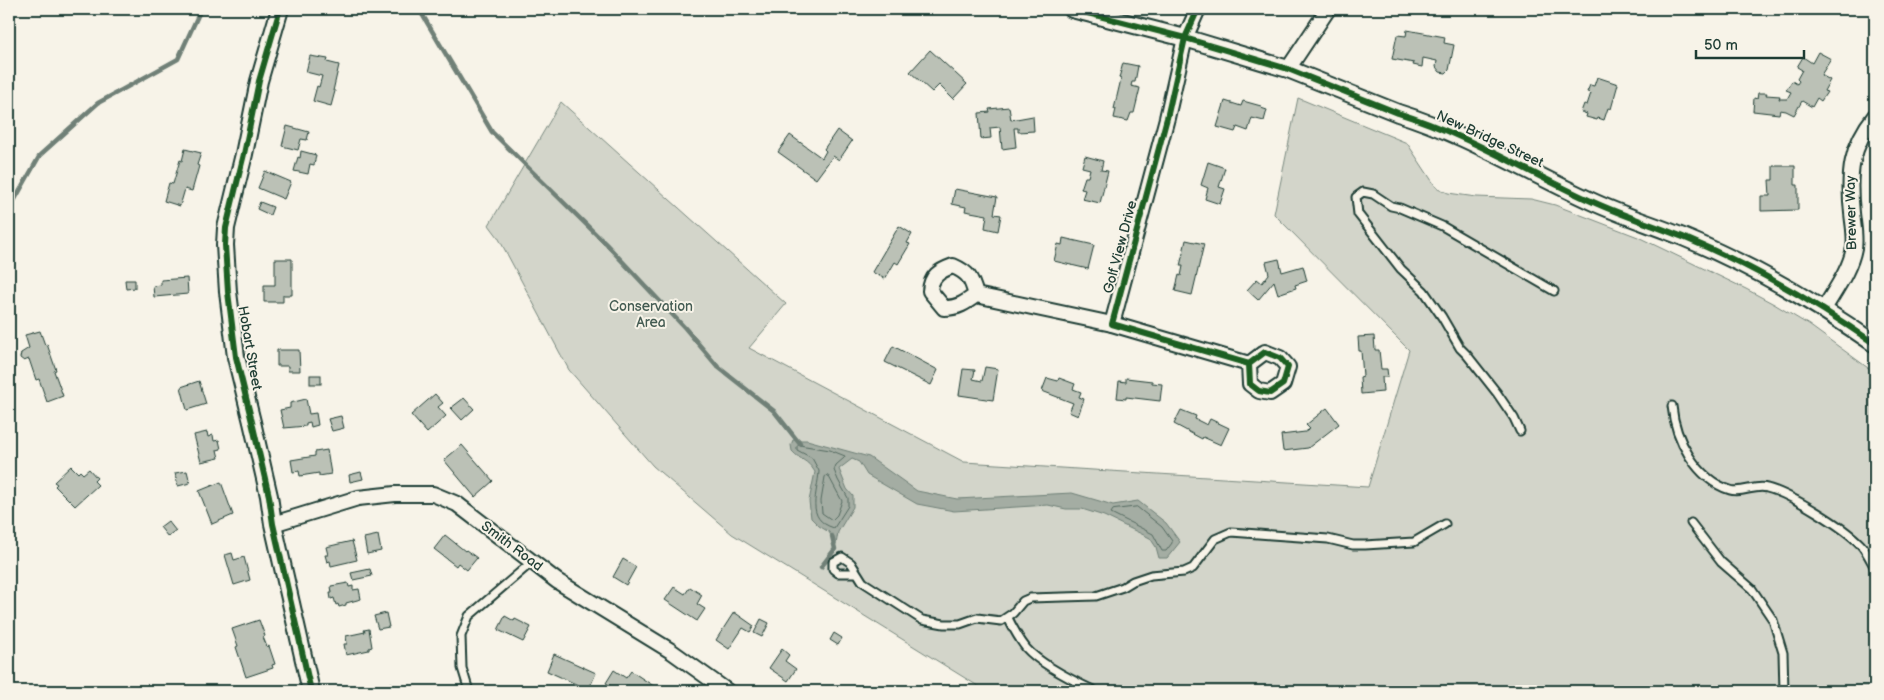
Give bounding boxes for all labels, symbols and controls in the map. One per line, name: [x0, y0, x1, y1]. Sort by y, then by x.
scale bar: [1696, 28, 1804, 60]
text: 50 m: [1704, 36, 1738, 55]
street label: New Bridge Street: [1434, 107, 1547, 172]
street label: Brewer Way: [1842, 175, 1860, 251]
street label: Golf View Drive: [1099, 199, 1141, 295]
park label: Conservation Area: [609, 298, 693, 331]
street label: Hobart Street: [234, 304, 266, 392]
street label: Smith Road: [478, 517, 546, 575]

